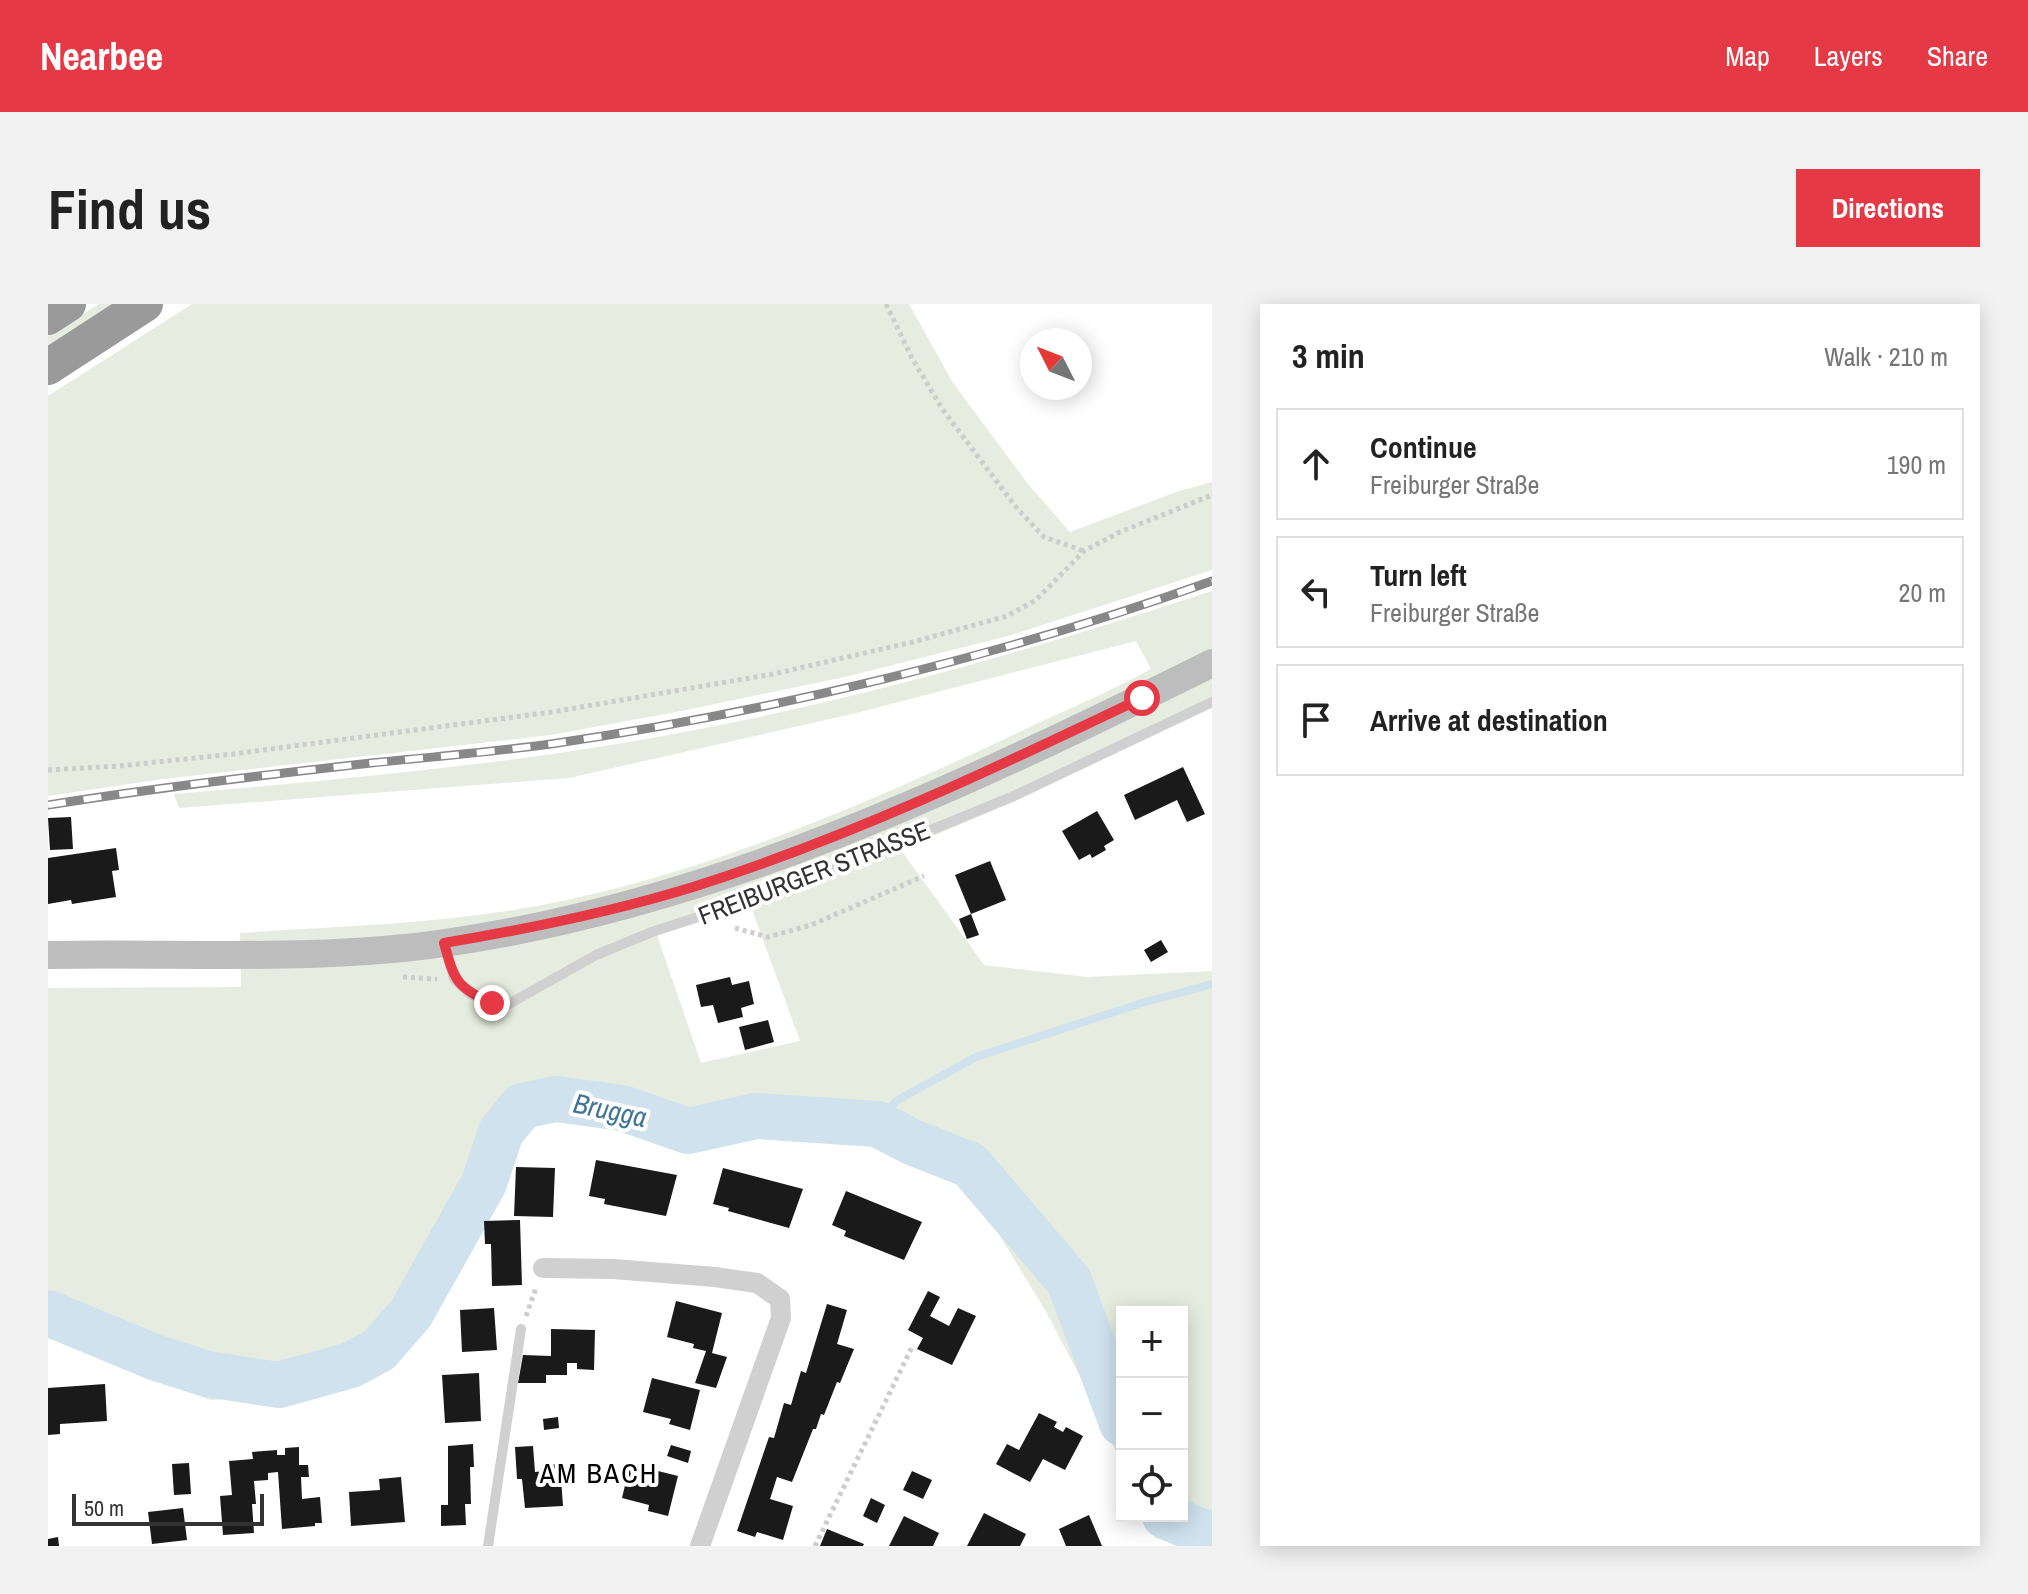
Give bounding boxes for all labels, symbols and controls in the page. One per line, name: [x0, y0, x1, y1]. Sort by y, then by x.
text: Nearbee: [40, 31, 163, 82]
text: Map: [1725, 37, 1770, 75]
text: Layers: [1814, 37, 1883, 75]
text: Share: [1927, 37, 1988, 75]
button: Directions: [1796, 169, 1980, 247]
text: Find us: [48, 171, 211, 246]
north arrow: [1020, 328, 1092, 400]
text: 3 min: [1292, 333, 1365, 379]
text: Walk · 210 m: [1824, 339, 1948, 374]
text: Continue: [1370, 427, 1477, 467]
icon: ahead: [1294, 442, 1338, 486]
text: 190 m: [1887, 447, 1946, 482]
text: Freiburger Straße: [1370, 467, 1539, 502]
text: Turn left: [1370, 555, 1467, 595]
icon: left: [1294, 570, 1338, 614]
text: 20 m: [1899, 575, 1946, 610]
text: Freiburger Straße: [1370, 595, 1539, 630]
route start: [1124, 680, 1160, 716]
icon: arrive: [1294, 698, 1338, 742]
text: Arrive at destination: [1370, 700, 1608, 740]
street label: FREIBURGER STRASSE: [693, 812, 935, 933]
route end: [474, 985, 510, 1021]
water label: Brugga: [570, 1084, 650, 1136]
map controls: [1116, 1306, 1188, 1522]
button: +: [1116, 1306, 1188, 1378]
button: −: [1116, 1378, 1188, 1450]
button: locate: [1116, 1450, 1188, 1522]
district label: AM BACH: [539, 1454, 658, 1492]
scale bar: [72, 1490, 264, 1526]
text: 50 m: [84, 1493, 124, 1523]

